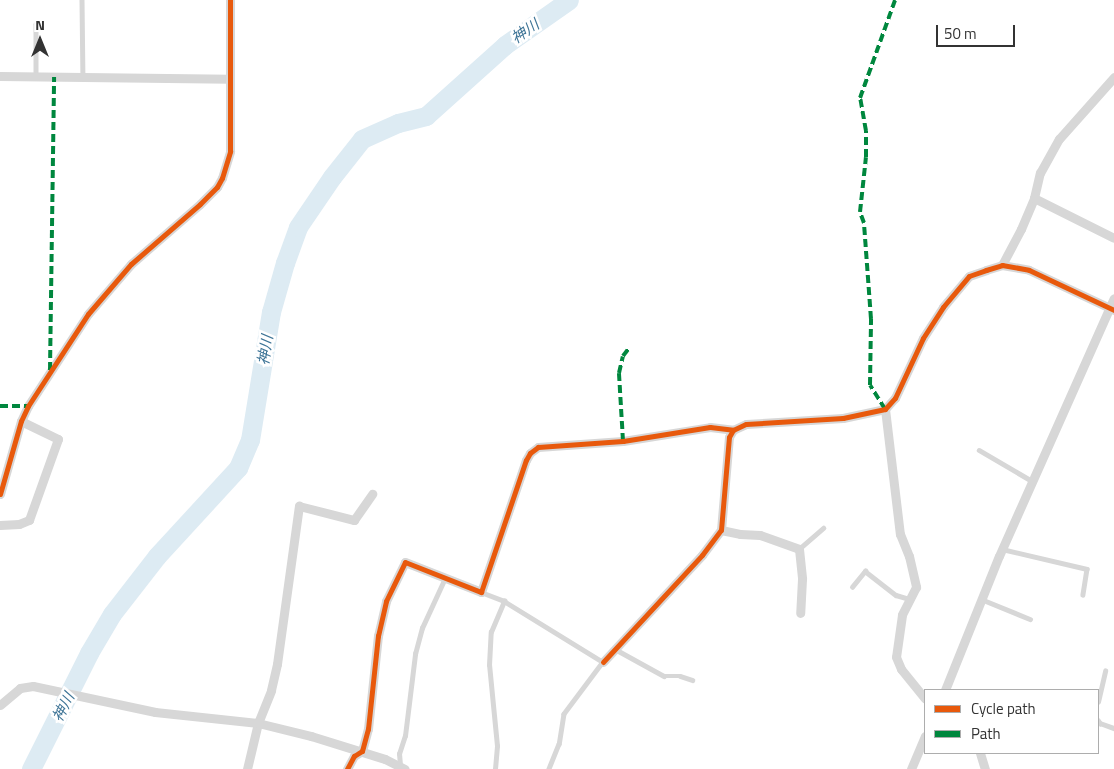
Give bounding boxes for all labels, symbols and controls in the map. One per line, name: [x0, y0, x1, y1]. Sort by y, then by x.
text: N: [35, 14, 45, 35]
north arrow: [15, 15, 65, 65]
water label: 神川: [508, 15, 542, 47]
scale bar: [939, 15, 1018, 47]
text: 50 m: [944, 22, 977, 45]
water label: 神川: [254, 334, 276, 366]
legend: [924, 689, 1099, 754]
water label: 神川: [48, 690, 78, 724]
text: Cycle path: [971, 697, 1036, 720]
text: Path: [971, 722, 1001, 745]

